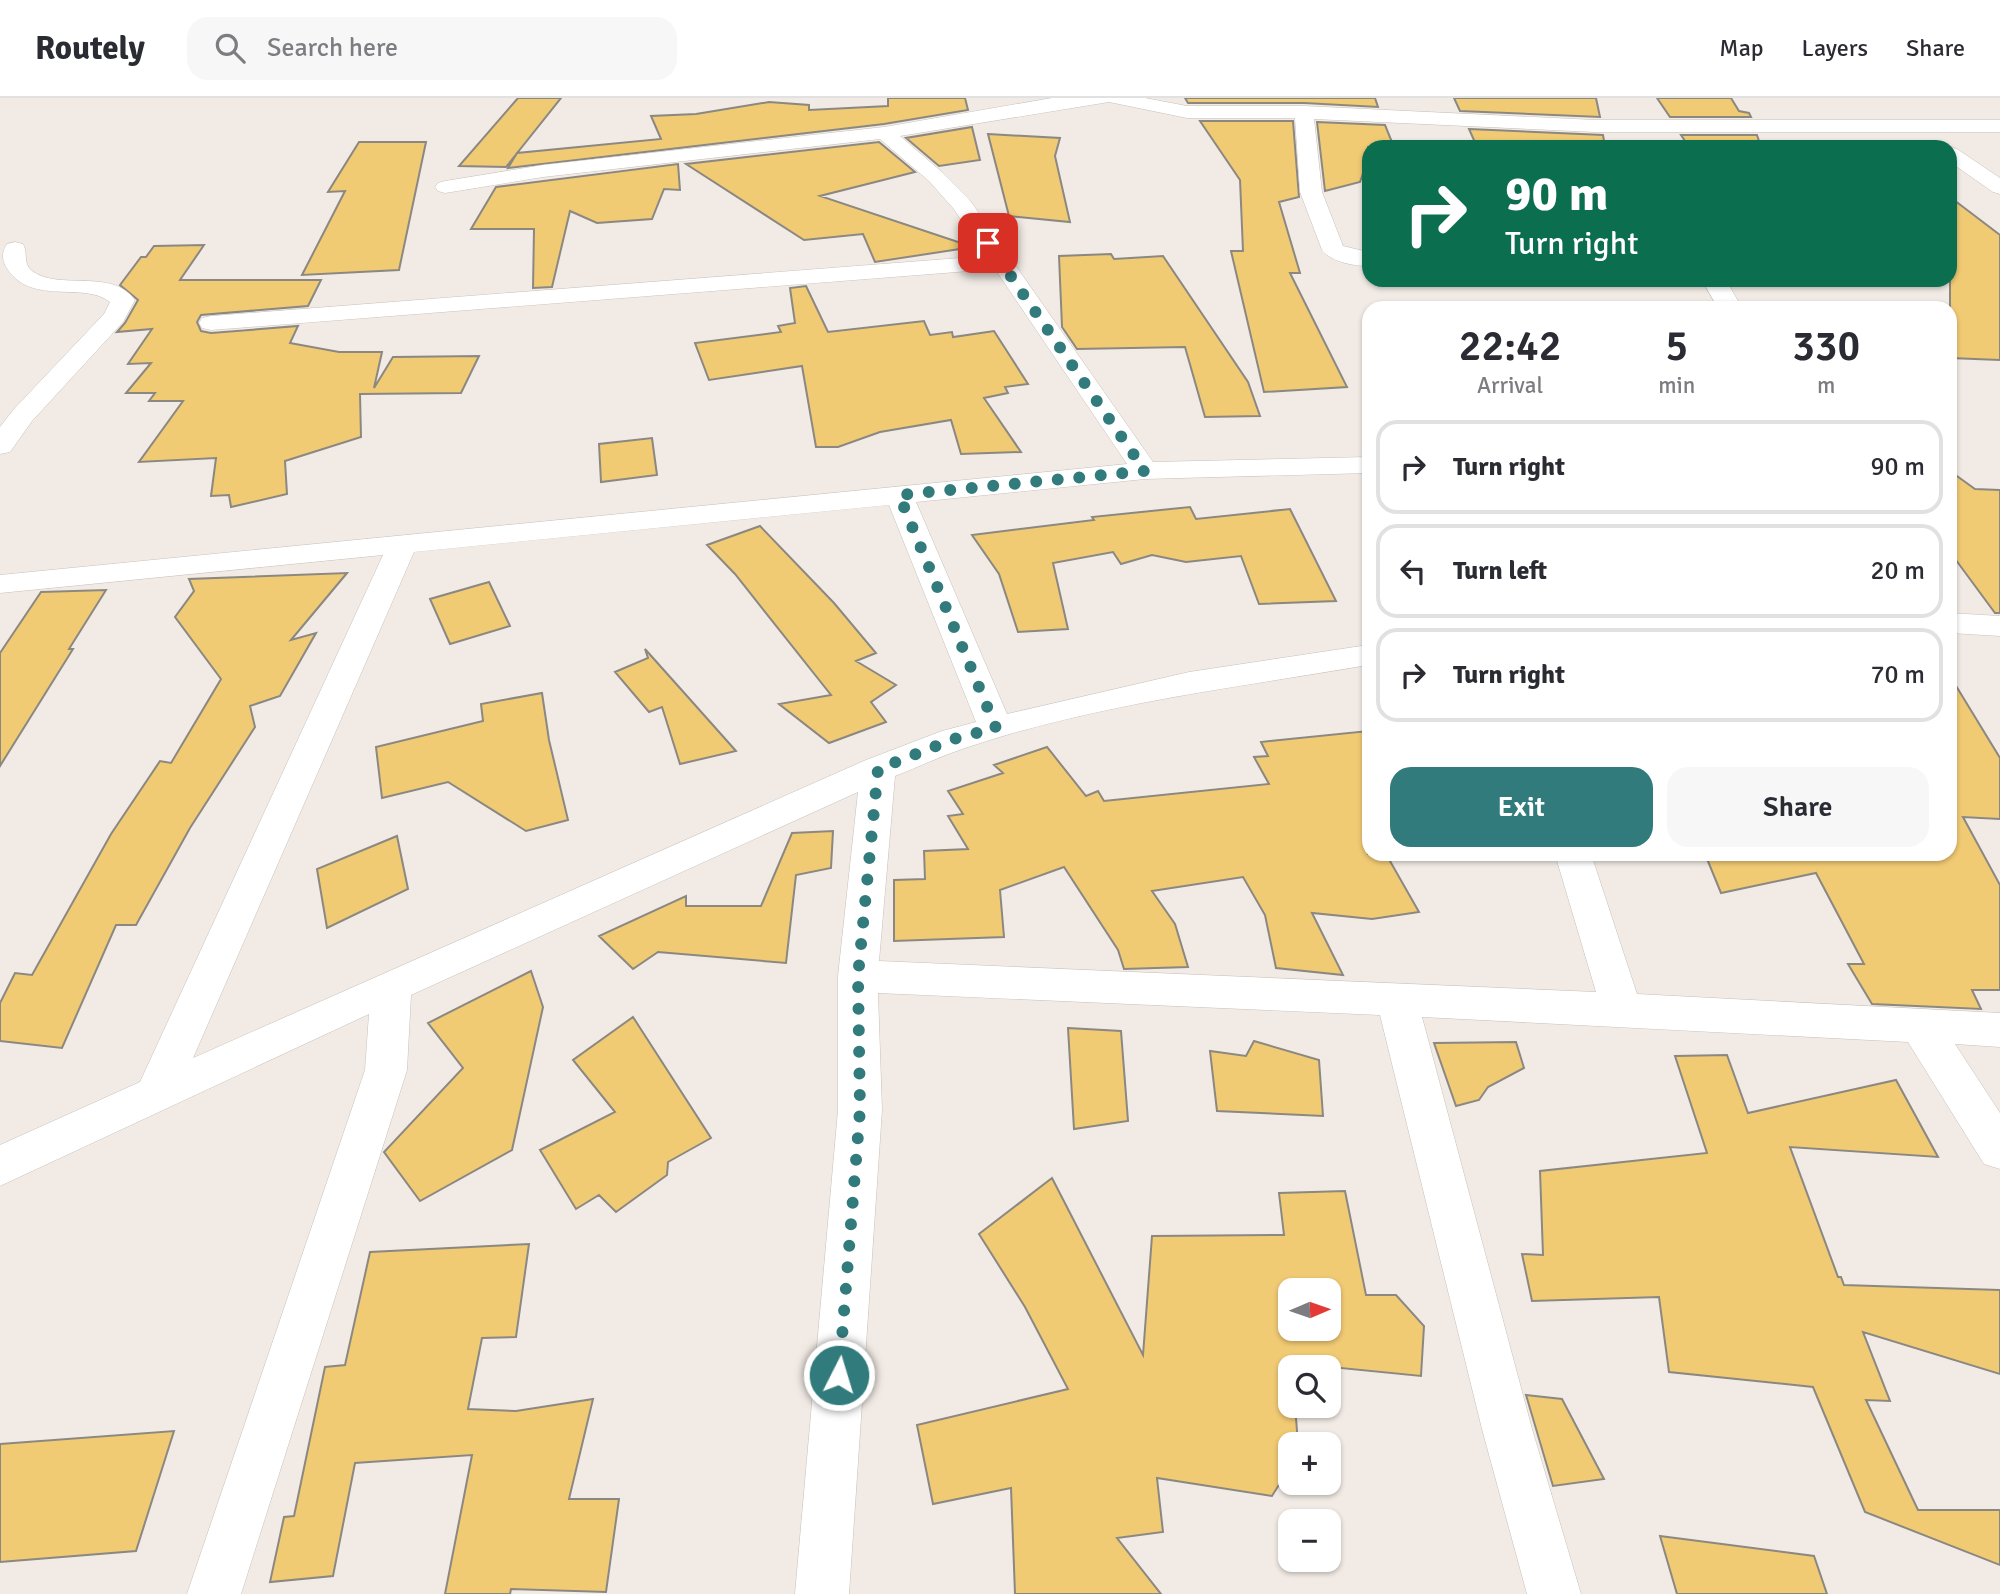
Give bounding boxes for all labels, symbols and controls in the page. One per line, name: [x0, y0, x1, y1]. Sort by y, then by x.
search box: [187, 17, 677, 80]
text: Routely: [35, 28, 145, 69]
icon: search: [211, 29, 249, 67]
text: Search here: [267, 32, 398, 64]
text: Map: [1719, 33, 1764, 63]
text: Layers: [1802, 33, 1868, 63]
text: Share: [1906, 33, 1965, 63]
text: 90 m: [1505, 164, 1608, 224]
icon: right: [1390, 168, 1481, 259]
pin: [958, 213, 1018, 273]
icon: arrive: [969, 224, 1007, 262]
text: Turn right: [1505, 224, 1638, 263]
text: 22:42: [1459, 321, 1561, 372]
text: 5: [1665, 321, 1688, 372]
text: 330: [1792, 321, 1860, 372]
text: Arrival: [1477, 371, 1543, 400]
text: min: [1658, 371, 1695, 400]
text: m: [1817, 371, 1835, 400]
icon: right: [1394, 448, 1432, 486]
text: Turn right: [1453, 451, 1565, 483]
text: 90 m: [1870, 451, 1925, 483]
icon: left: [1394, 552, 1432, 590]
text: Turn left: [1453, 555, 1547, 587]
text: 20 m: [1870, 555, 1925, 587]
icon: right: [1394, 656, 1432, 694]
text: Turn right: [1453, 659, 1565, 691]
text: 70 m: [1870, 659, 1925, 691]
button: Exit: [1390, 767, 1653, 847]
button: Share: [1667, 767, 1929, 847]
north arrow: [1278, 1278, 1340, 1340]
map controls: [1278, 1278, 1341, 1572]
position arrow: [802, 1338, 876, 1412]
button: search: [1278, 1355, 1341, 1418]
button: +: [1278, 1432, 1341, 1495]
button: −: [1278, 1509, 1341, 1572]

